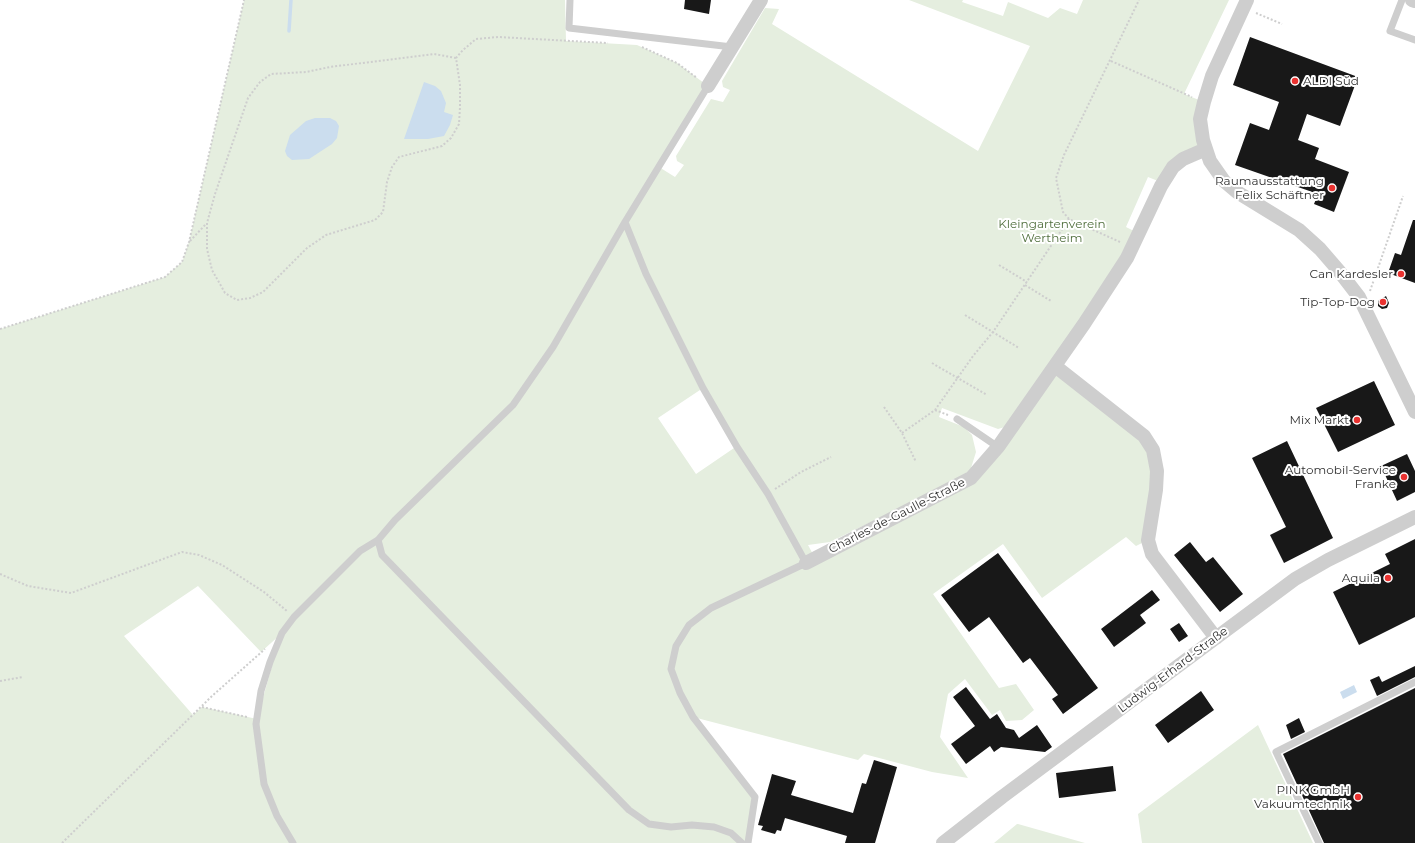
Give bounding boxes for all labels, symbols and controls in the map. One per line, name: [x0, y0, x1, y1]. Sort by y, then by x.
place label: ALDI Süd: [1303, 74, 1359, 88]
marker: ALDI Süd: [1290, 76, 1300, 86]
place label: Raumausstattung Felix Schäftner: [1215, 174, 1324, 202]
marker: Raumausstattung Felix Schäftner: [1327, 183, 1337, 193]
park label: Kleingartenverein Wertheim: [998, 217, 1106, 245]
place label: Can Kardesler: [1310, 267, 1393, 281]
marker: Can Kardesler: [1396, 269, 1406, 279]
place label: Tip-Top-Dog: [1300, 295, 1375, 309]
marker: Tip-Top-Dog: [1378, 297, 1388, 307]
place label: Mix Markt: [1289, 413, 1349, 427]
marker: Mix Markt: [1352, 415, 1362, 425]
place label: Automobil-Service Franke: [1285, 463, 1396, 491]
marker: Automobil-Service Franke: [1399, 472, 1409, 482]
street label: Charles-de-Gaulle-Straße: [826, 475, 968, 557]
place label: Aquila: [1342, 571, 1380, 585]
marker: Aquila: [1383, 573, 1393, 583]
street label: Ludwig-Erhard-Straße: [1115, 624, 1231, 716]
place label: PINK GmbH Vakuumtechnik: [1254, 783, 1350, 811]
marker: PINK GmbH Vakuumtechnik: [1353, 792, 1363, 802]

